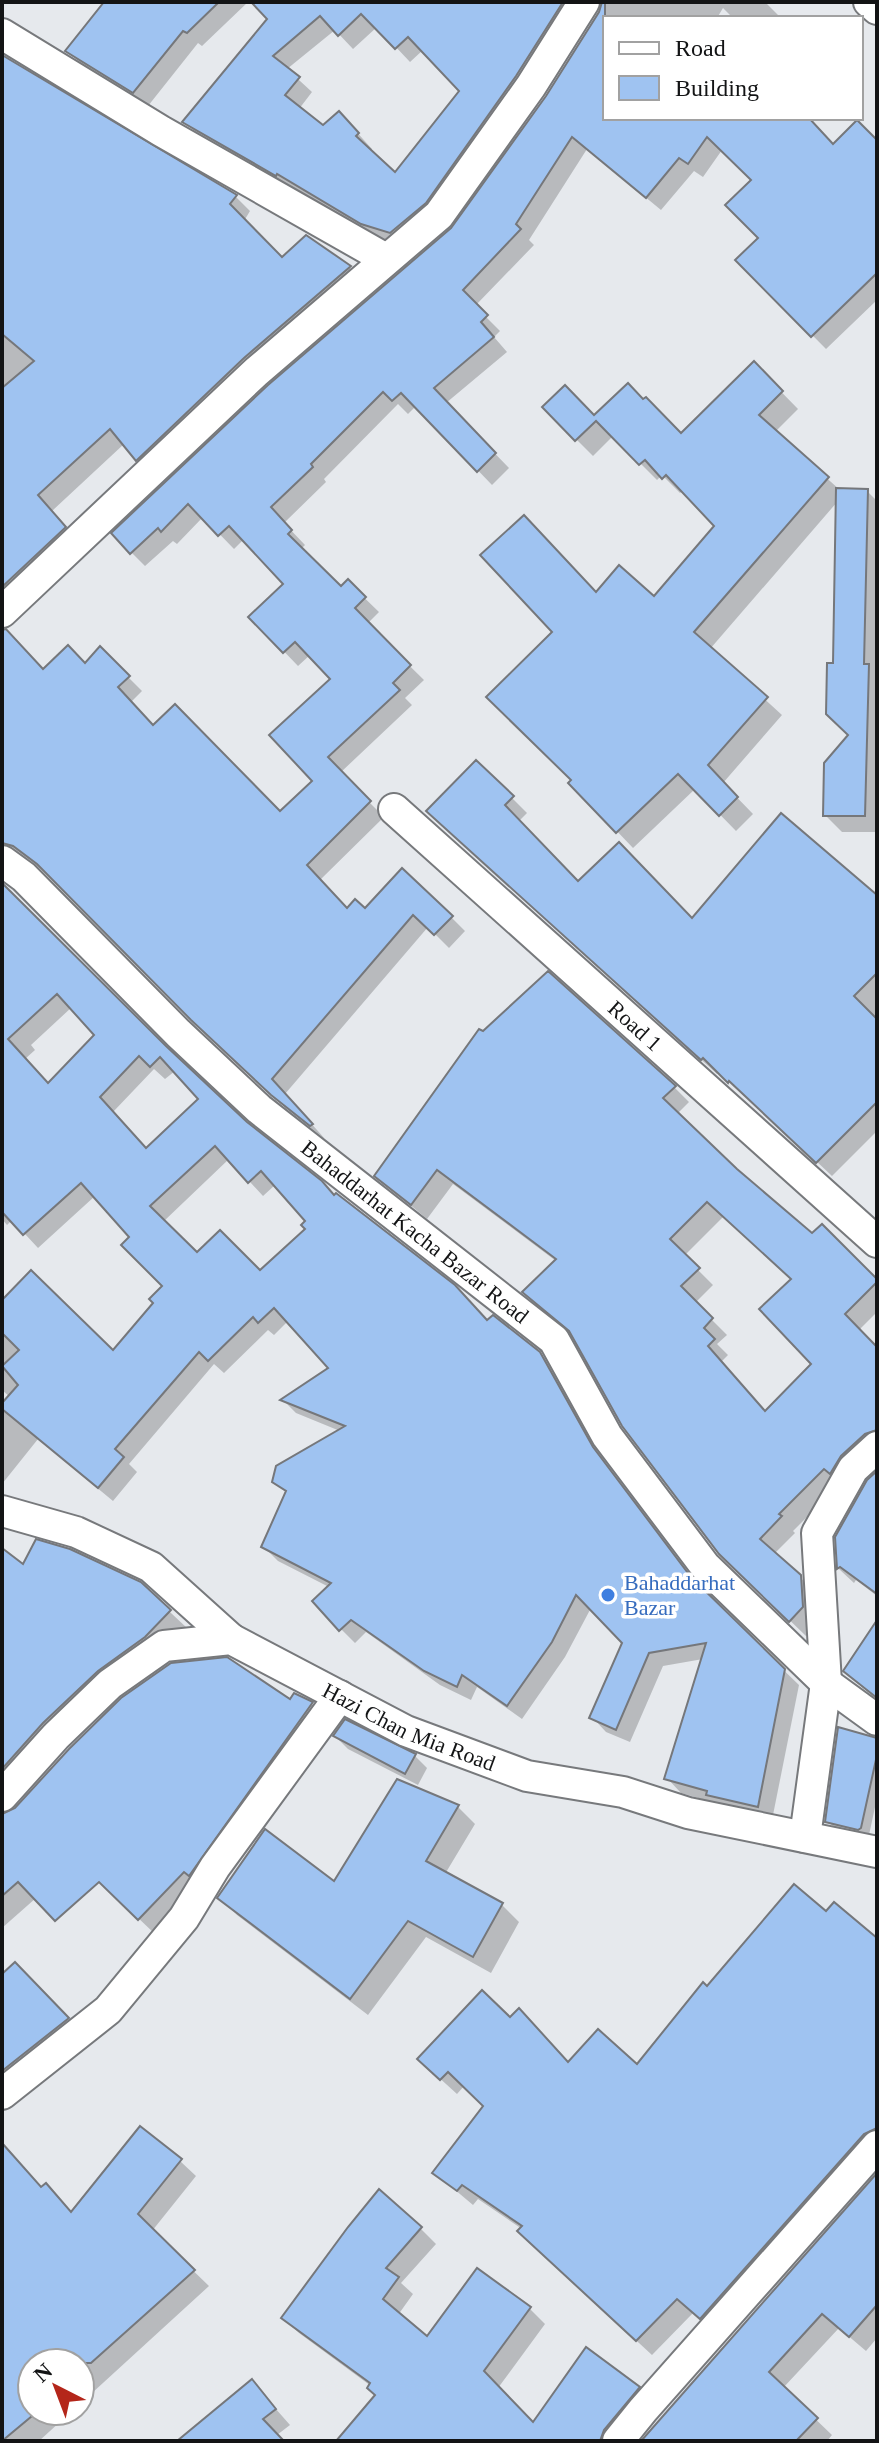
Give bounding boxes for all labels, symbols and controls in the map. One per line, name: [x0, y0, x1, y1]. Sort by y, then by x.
legend: [603, 16, 863, 120]
text: Road: [675, 35, 726, 61]
text: Building: [675, 75, 759, 101]
street label: Road 1: [603, 995, 667, 1056]
street label: Bahaddarhat Kacha Bazar Road: [297, 1135, 534, 1328]
place label: Bahaddarhat Bazar: [624, 1570, 735, 1620]
marker: Bahaddarhat Bazar: [599, 1586, 617, 1604]
street label: Hazi Chan Mia Road: [319, 1677, 499, 1776]
north arrow: [16, 2347, 96, 2427]
text: N: [29, 2358, 57, 2387]

